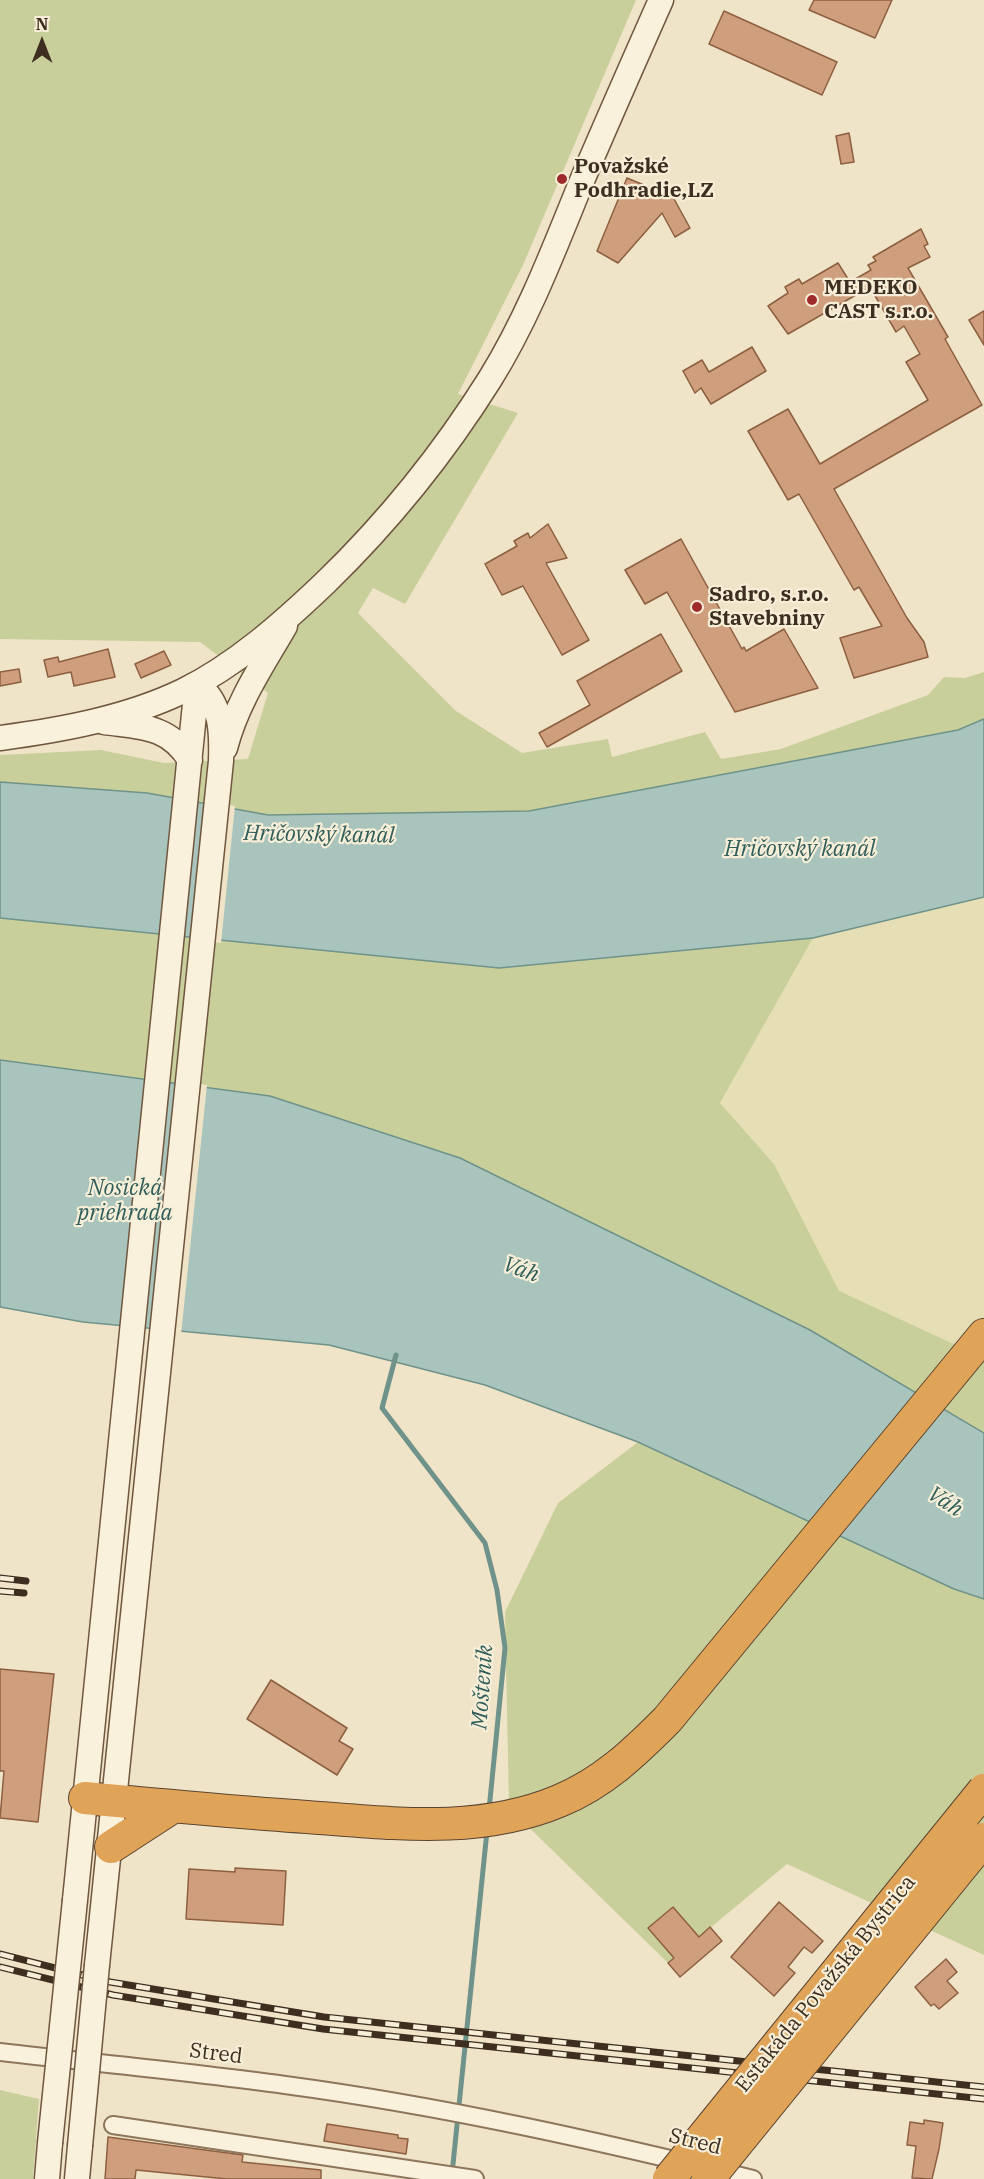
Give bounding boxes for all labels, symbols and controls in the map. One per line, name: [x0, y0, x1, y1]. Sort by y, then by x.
north arrow: [12, 12, 72, 72]
text: N: [36, 14, 48, 34]
place label: Považské Podhradie,LZ: [574, 154, 714, 204]
marker: Považské Podhradie,LZ: [555, 172, 569, 186]
place label: MEDEKO CAST s.r.o.: [824, 275, 933, 325]
marker: MEDEKO CAST s.r.o.: [805, 293, 819, 307]
place label: Sadro, s.r.o. Stavebniny: [709, 582, 829, 632]
marker: Sadro, s.r.o. Stavebniny: [690, 600, 704, 614]
water label: Hričovský kanál: [243, 820, 395, 850]
water label: Hričovský kanál: [725, 837, 875, 863]
water label: Nosická priehrada: [78, 1176, 172, 1228]
water label: Váh: [499, 1251, 543, 1289]
water label: Váh: [923, 1481, 967, 1523]
water label: Mošteník: [467, 1644, 499, 1730]
street label: Estakáda Považská Bystrica: [731, 1870, 921, 2098]
street label: Stred: [188, 2038, 244, 2070]
street label: Stred: [666, 2123, 724, 2161]

